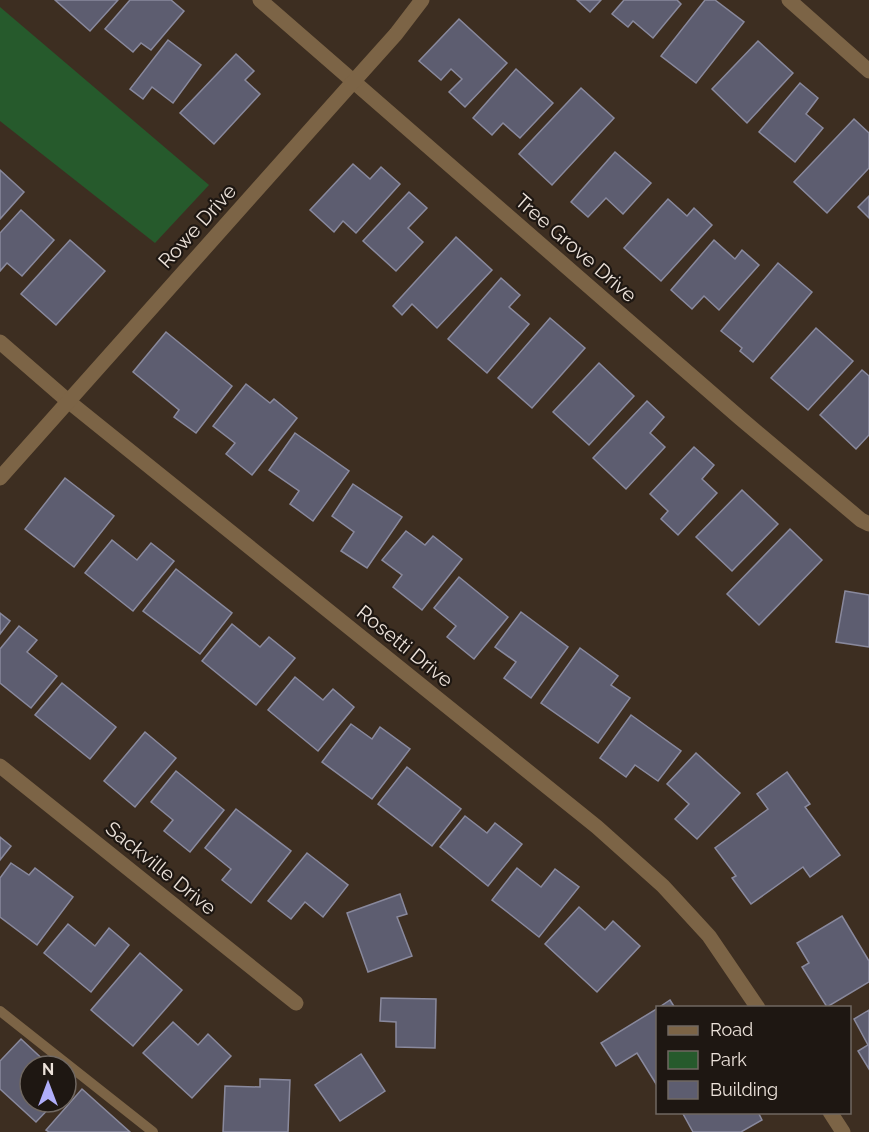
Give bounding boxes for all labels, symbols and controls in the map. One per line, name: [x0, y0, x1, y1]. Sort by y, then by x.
street label: Rowe Drive: [153, 179, 241, 273]
street label: Tree Grove Drive: [510, 189, 642, 307]
street label: Rosetti Drive: [352, 600, 458, 692]
street label: Sackville Drive: [101, 816, 221, 920]
legend: [656, 1006, 851, 1114]
text: Road: [710, 1019, 753, 1040]
text: Park: [710, 1049, 747, 1070]
north arrow: [18, 1054, 78, 1114]
text: N: [42, 1060, 54, 1079]
text: Building: [710, 1079, 778, 1100]

